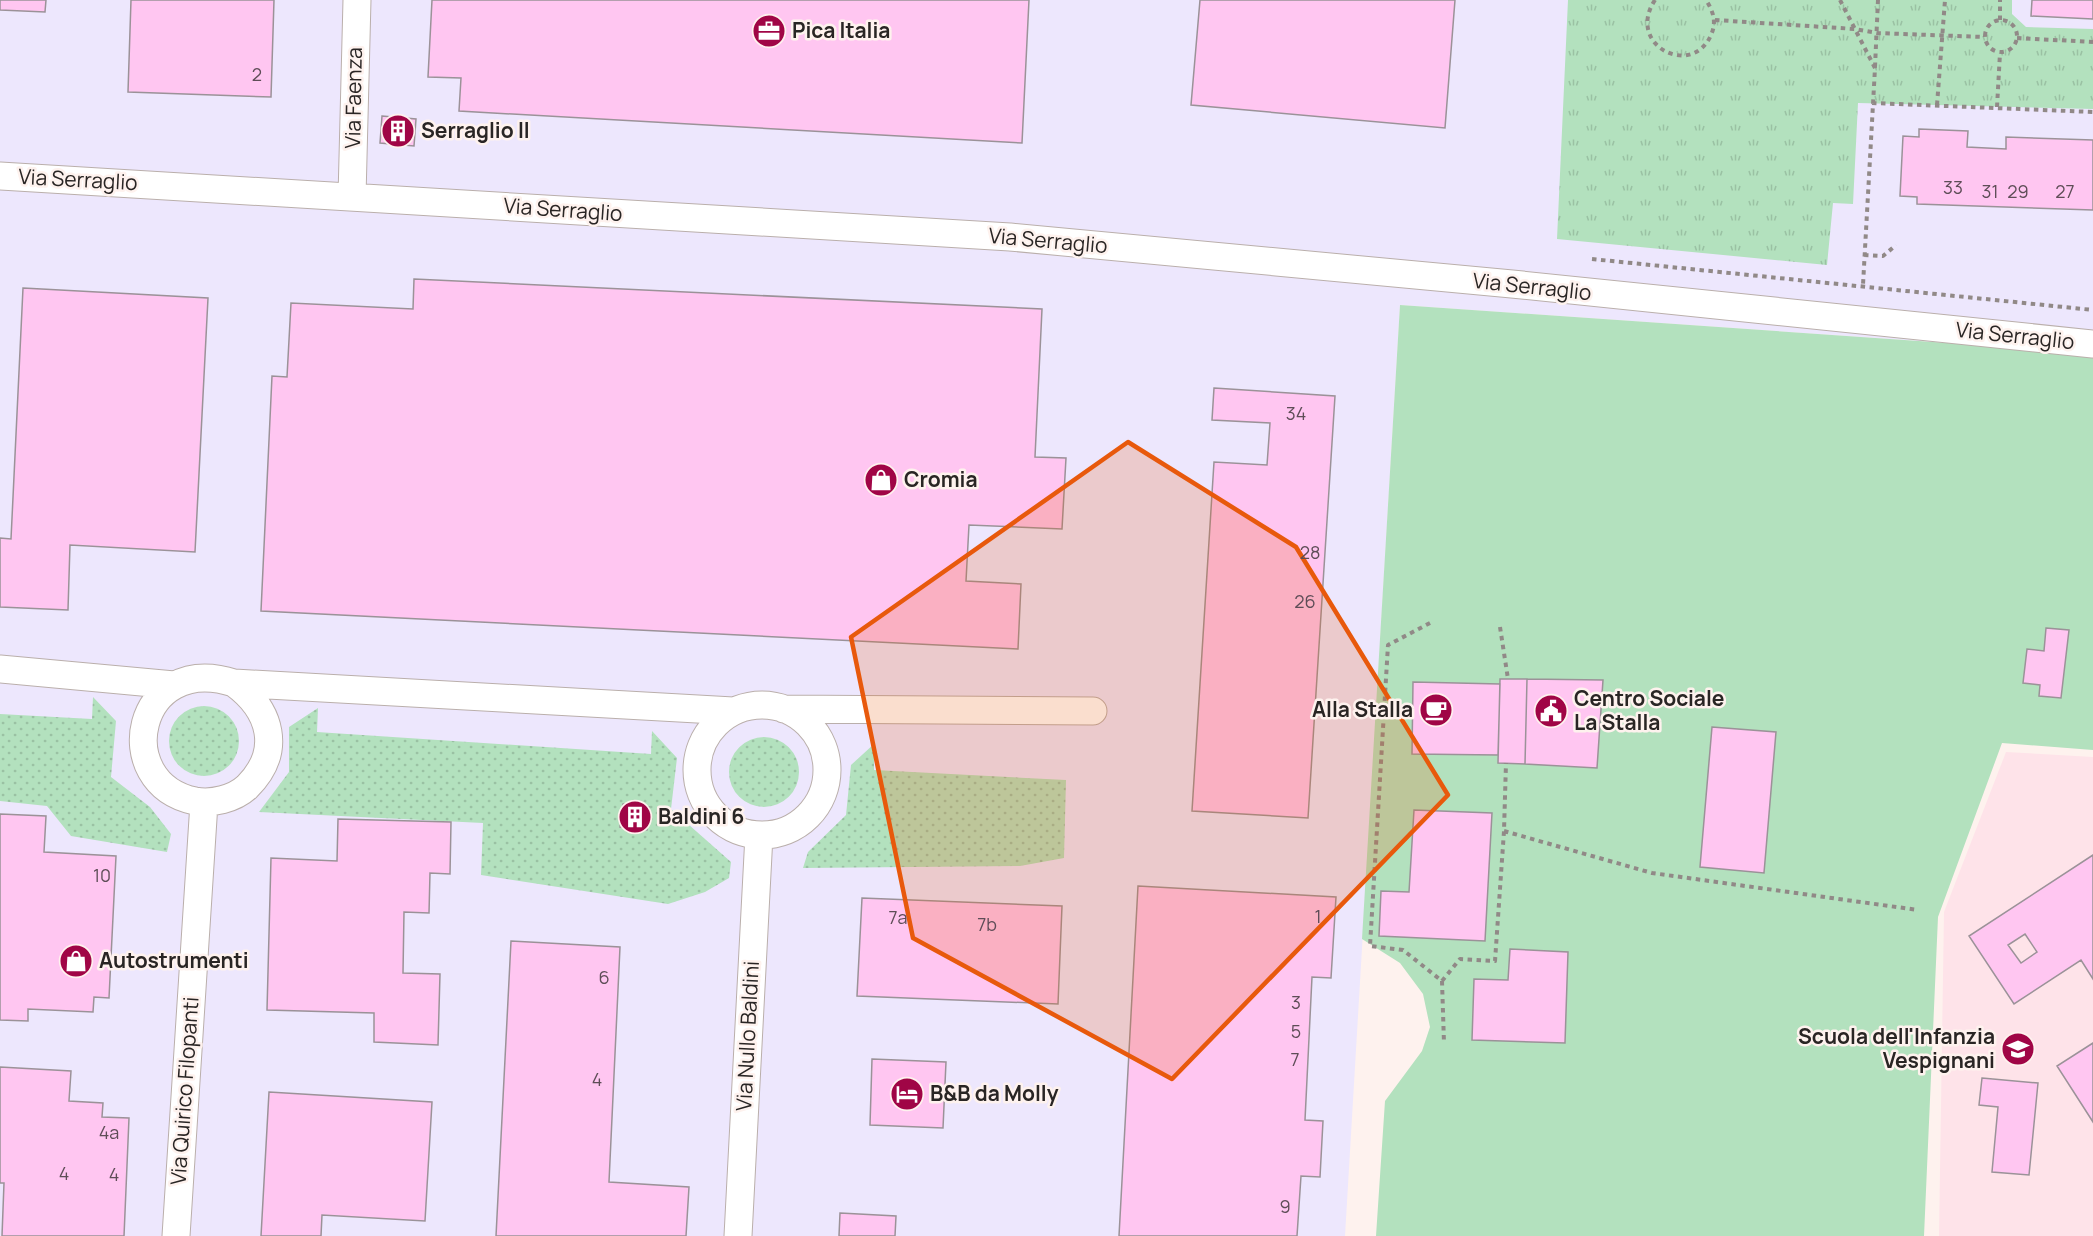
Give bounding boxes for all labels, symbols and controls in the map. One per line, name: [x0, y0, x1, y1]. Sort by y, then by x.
office icon: Pica Italia: [751, 13, 787, 49]
place label: Pica Italia: [792, 16, 890, 44]
street label: Via Faenza: [338, 47, 368, 149]
house number: 2: [252, 62, 262, 86]
building icon: Serraglio II: [380, 113, 416, 149]
place label: Serraglio II: [421, 116, 530, 144]
street label: Via Serraglio: [18, 162, 138, 196]
house number: 33: [1943, 175, 1963, 199]
house number: 31: [1982, 179, 1998, 203]
house number: 29: [2007, 179, 2029, 203]
house number: 27: [2055, 179, 2075, 203]
street label: Via Serraglio: [503, 191, 624, 227]
street label: Via Serraglio: [987, 221, 1109, 259]
street label: Via Serraglio: [1471, 266, 1593, 306]
street label: Via Serraglio: [1954, 315, 2076, 355]
house number: 34: [1286, 401, 1306, 425]
shop icon: Cromia: [863, 462, 899, 498]
place label: Cromia: [904, 465, 978, 493]
house number: 28: [1300, 540, 1320, 564]
house number: 26: [1294, 589, 1316, 613]
place label: Centro Sociale La Stalla: [1574, 684, 1725, 736]
cafe icon: Alla Stalla: [1418, 692, 1454, 728]
public building icon: Centro Sociale La Stalla: [1533, 693, 1569, 729]
place label: Alla Stalla: [1312, 695, 1413, 723]
building icon: Baldini 6: [617, 799, 653, 835]
place label: Baldini 6: [658, 802, 744, 830]
house number: 10: [93, 863, 111, 887]
house number: 1: [1314, 904, 1322, 928]
house number: 7a: [888, 905, 908, 929]
house number: 7b: [977, 912, 997, 936]
shop icon: Autostrumenti: [58, 943, 94, 979]
place label: Autostrumenti: [99, 946, 249, 974]
street label: Via Nullo Baldini: [729, 960, 765, 1112]
house number: 6: [598, 965, 610, 989]
house number: 3: [1291, 990, 1301, 1014]
street label: Via Quirico Filopanti: [163, 996, 205, 1186]
house number: 5: [1291, 1019, 1301, 1043]
place label: Scuola dell'Infanzia Vespignani: [1798, 1022, 1995, 1074]
school or university icon: Scuola dell'Infanzia Vespignani: [2000, 1031, 2036, 1067]
house number: 7: [1290, 1047, 1300, 1071]
house number: 4: [592, 1067, 602, 1091]
hotel icon: B&B da Molly: [889, 1076, 925, 1112]
place label: B&B da Molly: [930, 1079, 1059, 1107]
house number: 4a: [99, 1120, 119, 1144]
house number: 4: [59, 1161, 69, 1185]
house number: 4: [109, 1162, 119, 1186]
house number: 9: [1279, 1194, 1291, 1218]

